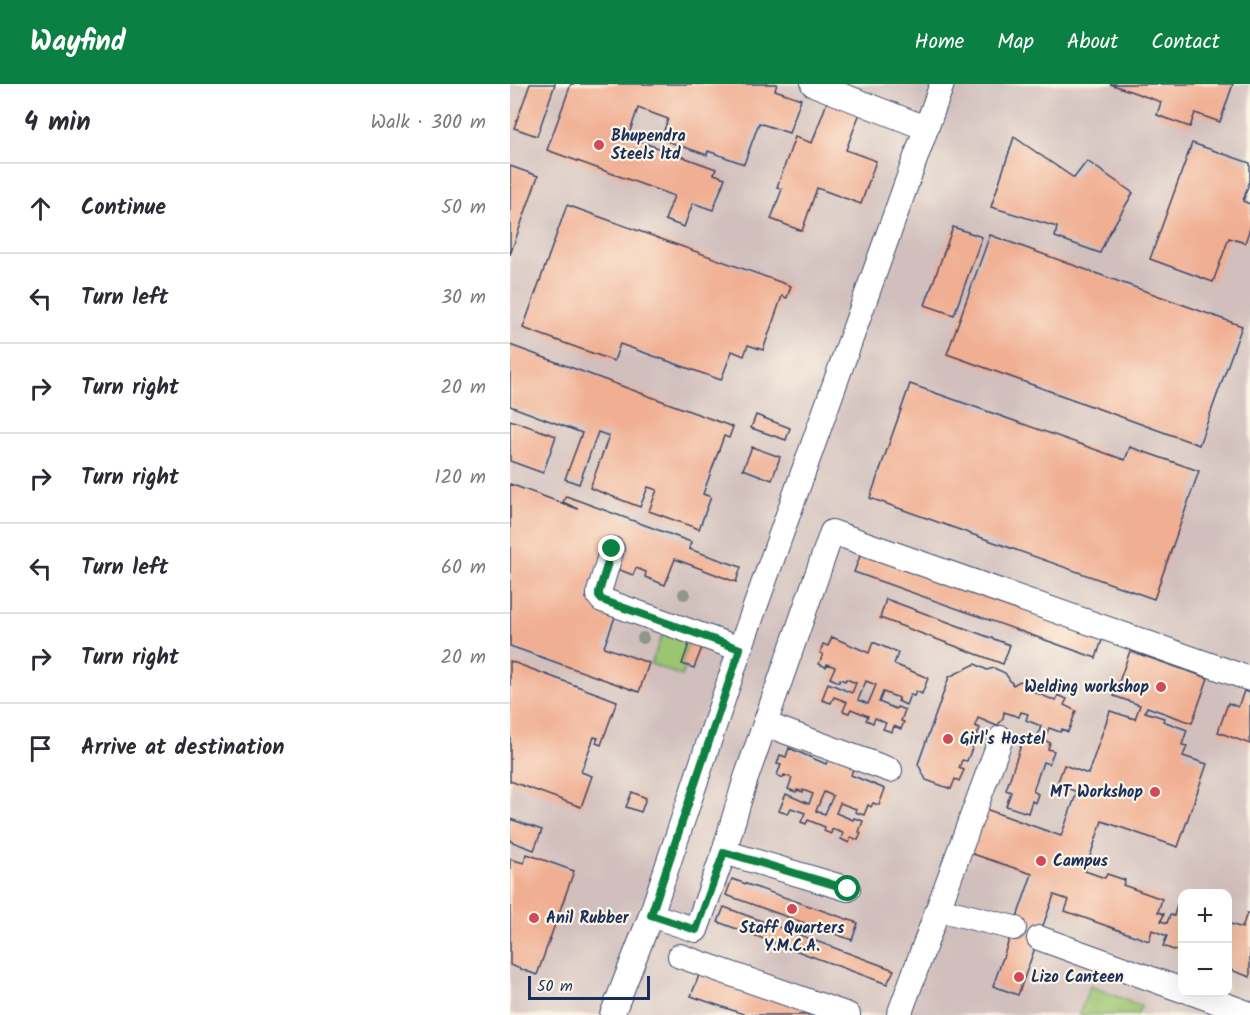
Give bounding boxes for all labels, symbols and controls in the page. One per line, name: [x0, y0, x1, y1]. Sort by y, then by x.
text: Wayfind: [30, 20, 126, 65]
text: Home: [915, 26, 964, 59]
text: Map: [997, 26, 1034, 59]
text: About: [1067, 26, 1118, 59]
text: Contact: [1151, 26, 1220, 59]
text: 4 min: [24, 102, 91, 144]
text: Walk · 300 m: [371, 107, 486, 139]
place label: Bhupendra Steels ltd: [611, 124, 686, 167]
marker: Bhupendra Steels ltd: [592, 138, 606, 152]
text: Continue: [81, 191, 166, 226]
icon: ahead: [24, 192, 57, 225]
text: 50 m: [441, 192, 486, 224]
text: Turn left: [81, 281, 168, 316]
icon: left: [24, 282, 57, 315]
text: 30 m: [441, 282, 486, 314]
text: Turn right: [81, 371, 179, 406]
icon: right: [24, 372, 57, 405]
text: 20 m: [440, 372, 486, 404]
text: Turn right: [81, 461, 179, 496]
icon: right: [24, 462, 57, 495]
text: 120 m: [434, 462, 486, 494]
route end: [598, 535, 624, 561]
text: Turn left: [81, 551, 168, 586]
icon: left: [24, 552, 57, 585]
text: 60 m: [441, 552, 486, 584]
text: Turn right: [81, 641, 179, 676]
icon: right: [24, 642, 57, 675]
text: 20 m: [440, 642, 486, 674]
place label: Welding workshop: [1024, 675, 1149, 700]
marker: Welding workshop: [1154, 680, 1168, 694]
place label: Girl's Hostel: [960, 727, 1046, 752]
text: Arrive at destination: [81, 731, 284, 766]
icon: arrive: [24, 732, 57, 765]
marker: Girl's Hostel: [941, 732, 955, 746]
place label: MT Workshop: [1050, 780, 1143, 805]
marker: MT Workshop: [1148, 785, 1162, 799]
place label: Campus: [1053, 849, 1109, 874]
marker: Campus: [1034, 854, 1048, 868]
route start: [834, 875, 860, 901]
map controls: [1178, 889, 1232, 997]
button: +: [1178, 889, 1232, 943]
marker: Staff Quarters Y.M.C.A.: [785, 902, 799, 916]
place label: Anil Rubber: [546, 906, 630, 931]
marker: Anil Rubber: [527, 911, 541, 925]
place label: Staff Quarters Y.M.C.A.: [740, 916, 845, 959]
button: −: [1178, 943, 1232, 997]
place label: Lizo Canteen: [1031, 965, 1124, 990]
marker: Lizo Canteen: [1012, 970, 1026, 984]
scale bar: [528, 973, 650, 1000]
text: 50 m: [537, 974, 573, 999]

